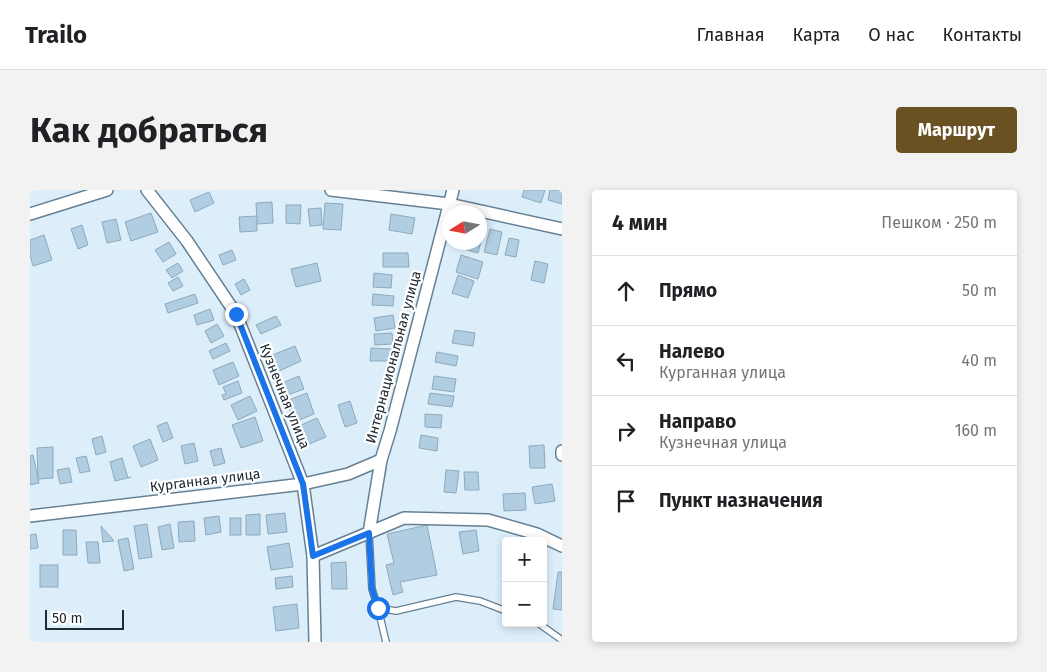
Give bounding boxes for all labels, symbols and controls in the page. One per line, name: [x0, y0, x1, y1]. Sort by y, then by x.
text: Trailo: [25, 21, 87, 49]
text: Главная: [697, 24, 765, 46]
text: Карта: [793, 24, 840, 46]
text: О нас: [868, 24, 915, 46]
text: Контакты: [943, 24, 1022, 46]
button: Маршрут: [896, 107, 1017, 153]
text: Как добраться: [30, 109, 268, 151]
north arrow: [442, 205, 487, 250]
text: 4 мин: [612, 210, 668, 236]
text: Пешком · 250 m: [881, 213, 997, 232]
street label: Интернациональная улица: [362, 269, 425, 445]
icon: ahead: [612, 277, 640, 305]
text: Прямо: [659, 279, 717, 302]
text: 50 m: [962, 281, 997, 300]
route end: [225, 303, 248, 326]
text: Налево: [659, 340, 725, 363]
street label: Кузнечная улица: [256, 341, 313, 451]
icon: left: [612, 347, 640, 375]
text: 40 m: [962, 351, 997, 370]
text: Курганная улица: [659, 363, 786, 382]
text: Направо: [659, 410, 736, 433]
icon: right: [612, 417, 640, 445]
text: 160 m: [955, 421, 997, 440]
text: Кузнечная улица: [659, 433, 787, 452]
street label: Курганная улица: [149, 465, 261, 496]
icon: arrive: [612, 487, 640, 515]
text: Пункт назначения: [659, 489, 823, 512]
map controls: [502, 537, 547, 627]
button: +: [502, 537, 547, 582]
button: −: [502, 582, 547, 627]
route start: [367, 597, 390, 620]
scale bar: [45, 607, 124, 630]
text: 50 m: [52, 610, 83, 627]

